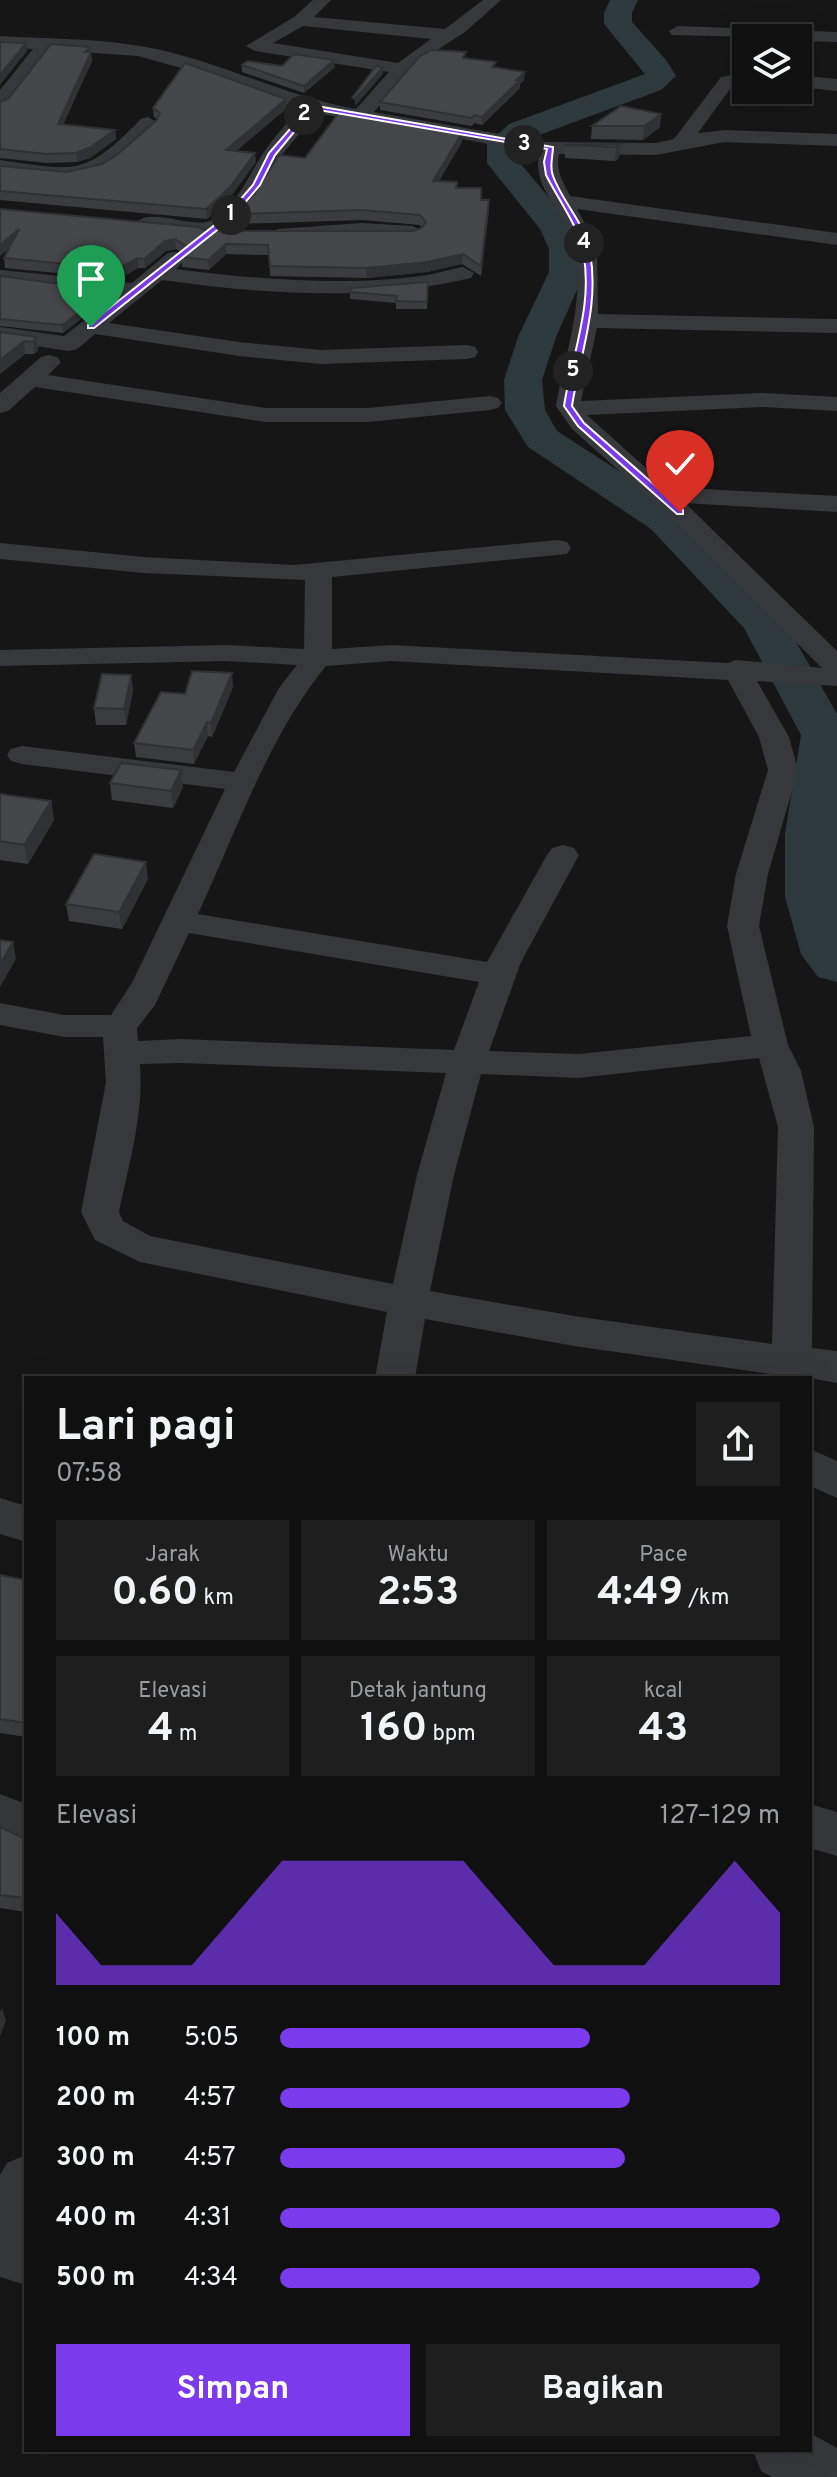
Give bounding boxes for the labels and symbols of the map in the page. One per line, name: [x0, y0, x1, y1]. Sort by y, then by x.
pin: 2: [284, 95, 324, 135]
pin: 3: [504, 125, 544, 165]
pin: 1: [211, 195, 251, 235]
pin: 4: [564, 223, 604, 263]
pin: [57, 245, 125, 327]
pin: 5: [553, 351, 593, 391]
pin: [646, 430, 714, 512]

